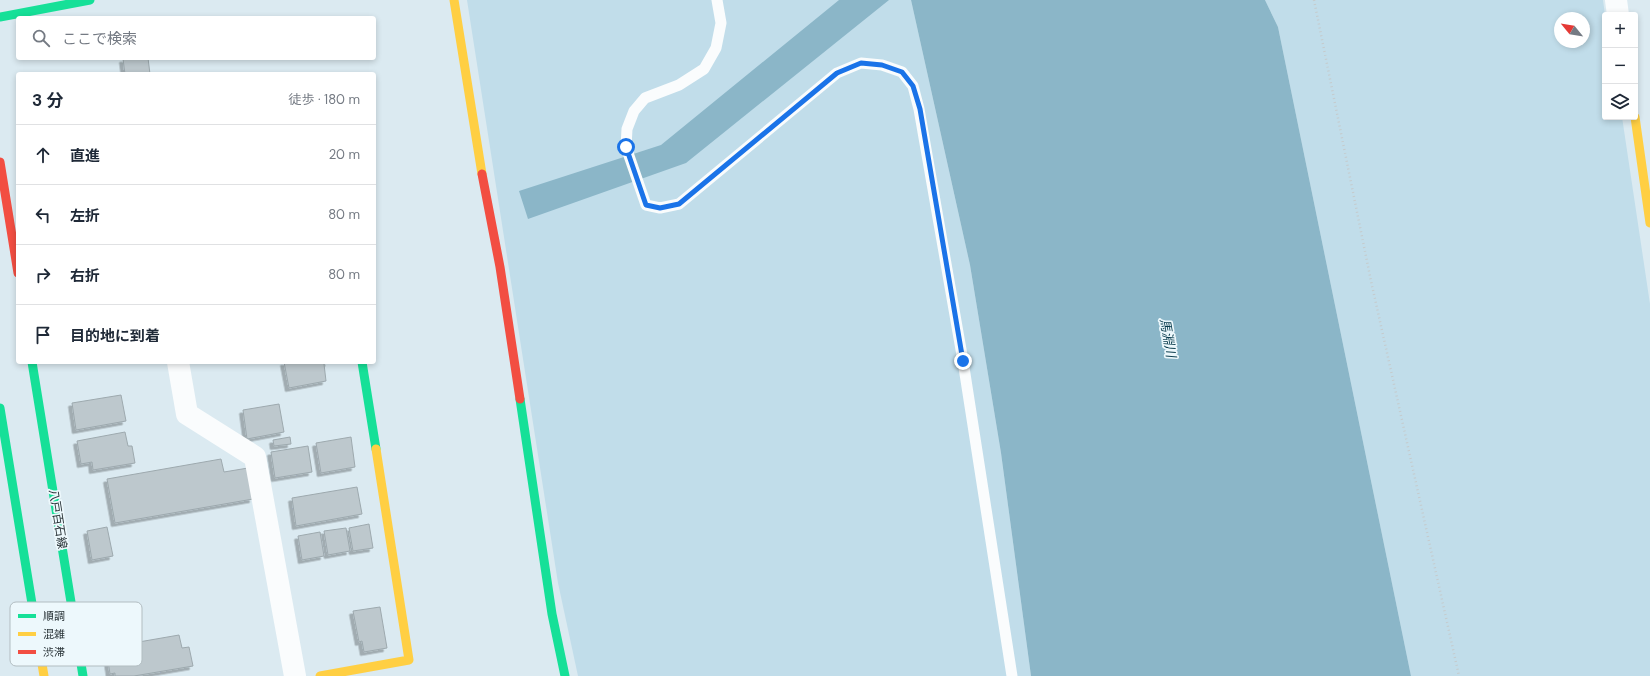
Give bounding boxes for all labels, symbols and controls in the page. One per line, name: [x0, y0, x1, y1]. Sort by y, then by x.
north arrow: [1554, 12, 1590, 48]
map controls: [1602, 12, 1638, 120]
button: +: [1602, 12, 1638, 48]
search box: [16, 16, 376, 60]
icon: search: [30, 27, 52, 49]
text: ここで検索: [62, 29, 137, 49]
button: −: [1602, 48, 1638, 84]
button: layers: [1602, 84, 1638, 120]
text: 3 分: [32, 89, 63, 111]
text: 徒歩 · 180 m: [289, 91, 360, 108]
route start: [617, 138, 635, 156]
icon: ahead: [32, 144, 54, 166]
text: 直進: [70, 146, 100, 166]
text: 20 m: [329, 146, 360, 163]
icon: left: [32, 204, 54, 226]
text: 左折: [70, 206, 100, 226]
text: 80 m: [328, 206, 360, 223]
icon: right: [32, 264, 54, 286]
text: 右折: [70, 266, 100, 286]
text: 80 m: [328, 266, 360, 283]
water label: 馬淵川: [1156, 317, 1180, 361]
icon: arrive: [32, 324, 54, 346]
text: 目的地に到着: [70, 326, 160, 346]
route end: [954, 352, 972, 370]
street label: 八戸百石線: [45, 488, 71, 550]
legend: [10, 602, 142, 666]
text: 順調: [43, 609, 65, 623]
text: 混雑: [43, 627, 65, 641]
text: 渋滞: [43, 645, 65, 659]

